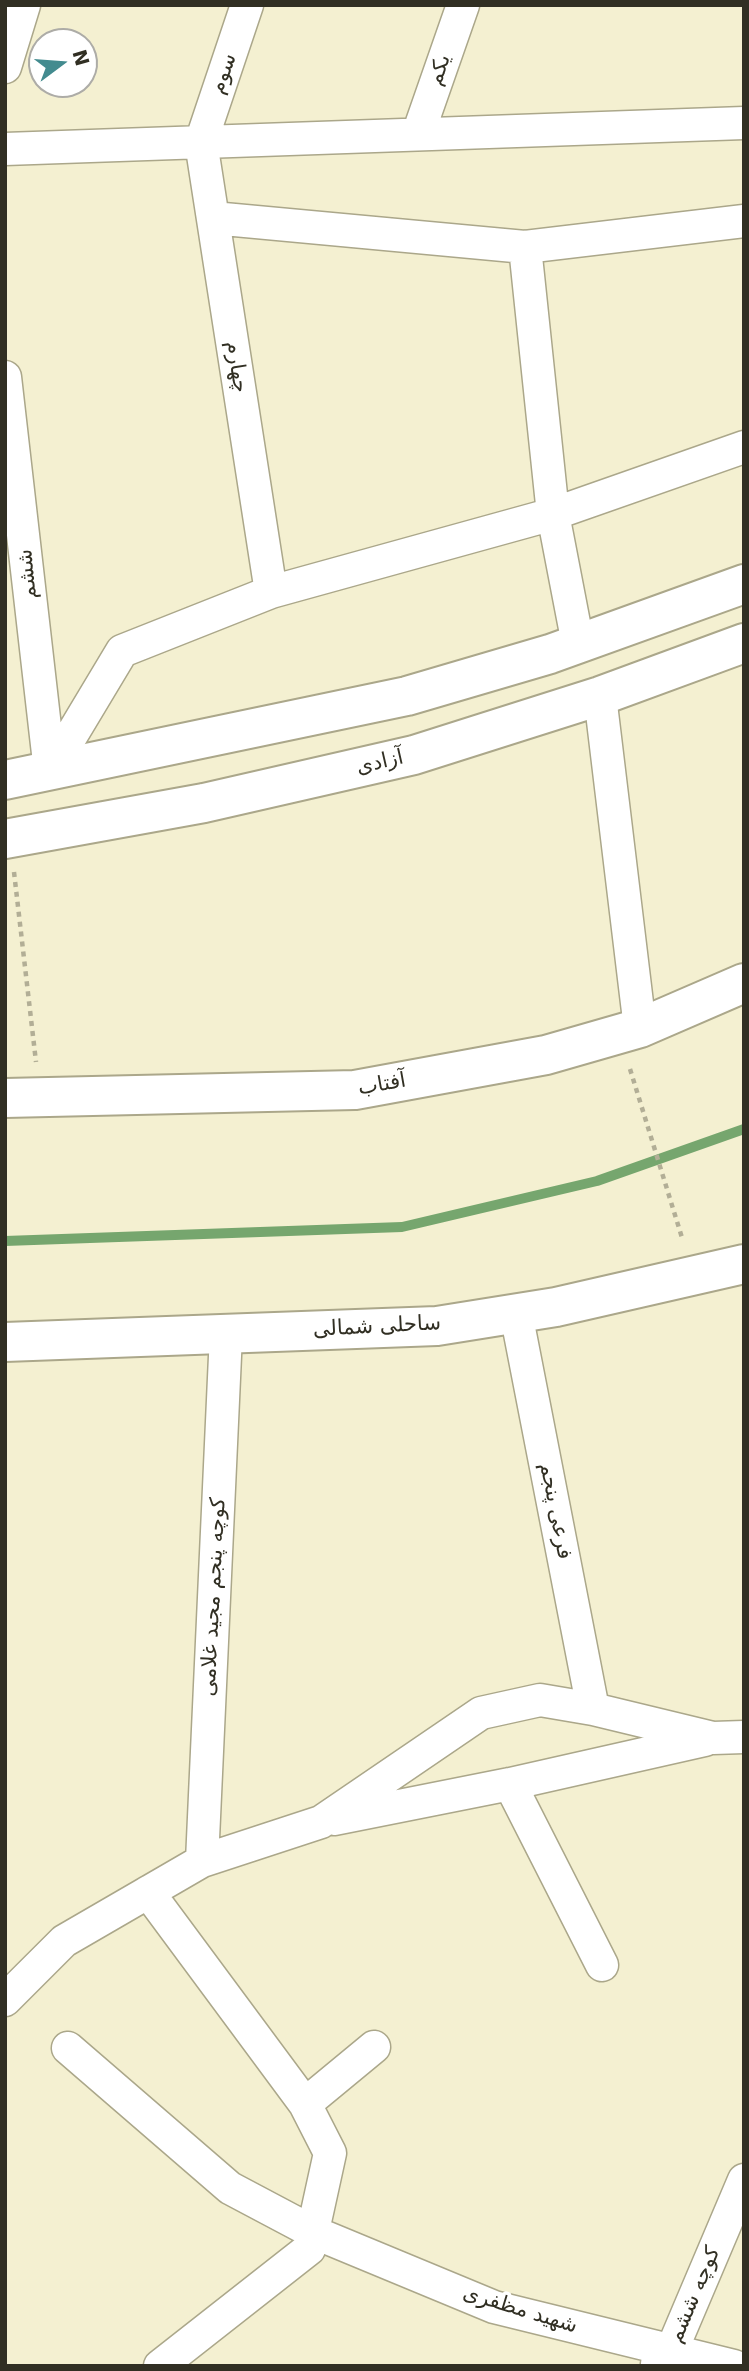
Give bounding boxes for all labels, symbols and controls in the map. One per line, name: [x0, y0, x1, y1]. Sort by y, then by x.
north arrow: [28, 28, 98, 98]
text: N: [68, 47, 94, 68]
street label: سوم: [205, 50, 243, 98]
street label: یکم: [423, 51, 457, 89]
street label: چهارم: [219, 339, 253, 395]
street label: ششم: [13, 548, 43, 600]
street label: آزادی: [354, 745, 406, 781]
street label: آفتاب: [356, 1068, 408, 1102]
street label: ساحلی شمالی: [312, 1311, 442, 1343]
street label: فرعی پنجم: [533, 1460, 577, 1562]
street label: کوچه پنجم مجید غلامی: [196, 1497, 232, 1697]
street label: کوچه ششم: [663, 2243, 727, 2347]
street label: شهید مظفری: [460, 2281, 580, 2339]

